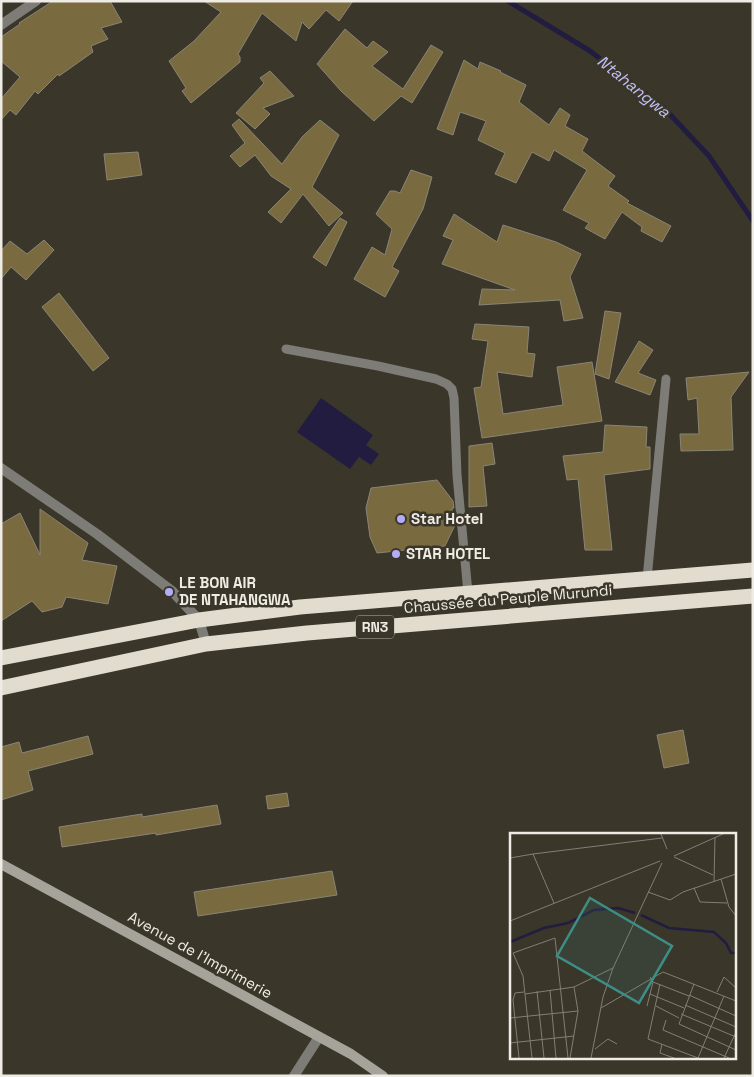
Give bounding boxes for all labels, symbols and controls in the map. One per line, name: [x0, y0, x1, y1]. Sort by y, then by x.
water label: Ntahangwa: [593, 51, 675, 123]
place label: Star Hotel: [411, 509, 483, 528]
marker: Star Hotel: [395, 513, 407, 525]
place label: STAR HOTEL: [406, 544, 490, 563]
marker: STAR HOTEL: [390, 548, 402, 560]
place label: LE BON AIR DE NTAHANGWA: [179, 573, 291, 609]
street label: Chaussée du Peuple Murundi: [403, 580, 613, 617]
marker: LE BON AIR DE NTAHANGWA: [163, 586, 175, 598]
road number: RN3: [356, 616, 394, 638]
inset map: [510, 833, 736, 1060]
street label: Avenue de l'Imprimerie: [125, 907, 276, 1002]

